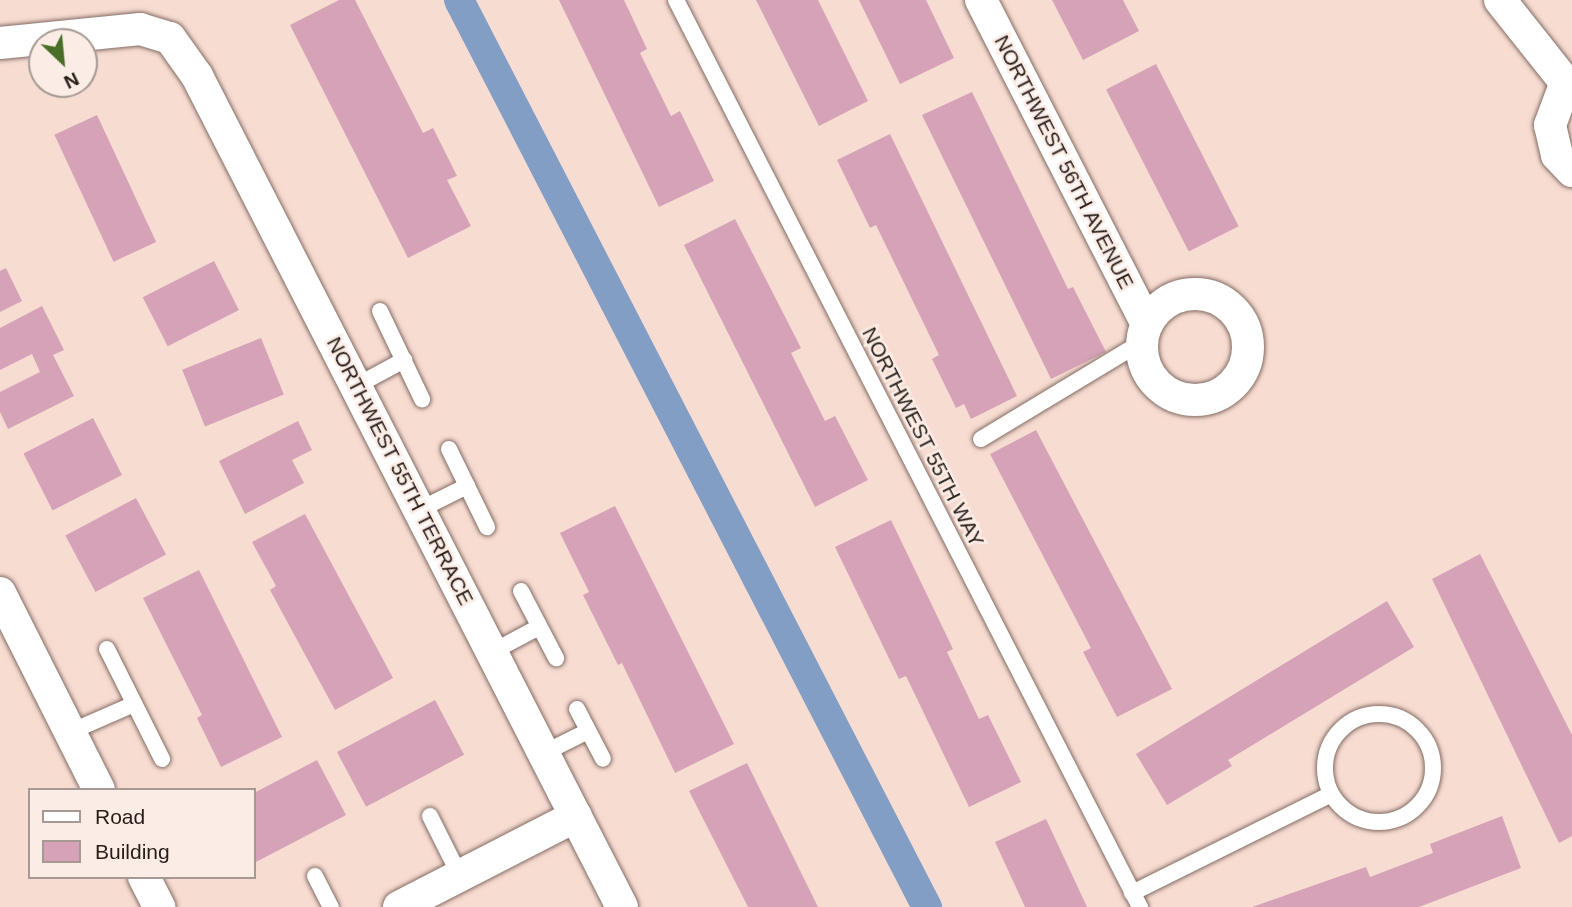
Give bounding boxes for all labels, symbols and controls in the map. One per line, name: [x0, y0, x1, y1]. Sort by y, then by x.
north arrow: [28, 28, 98, 98]
street label: NORTHWEST 56TH AVENUE: [989, 30, 1139, 294]
text: N: [61, 68, 82, 93]
street label: NORTHWEST 55TH WAY: [857, 323, 989, 551]
street label: NORTHWEST 55TH TERRACE: [321, 332, 479, 610]
legend: [28, 788, 256, 879]
text: Road: [95, 805, 145, 828]
text: Building: [95, 840, 170, 863]

